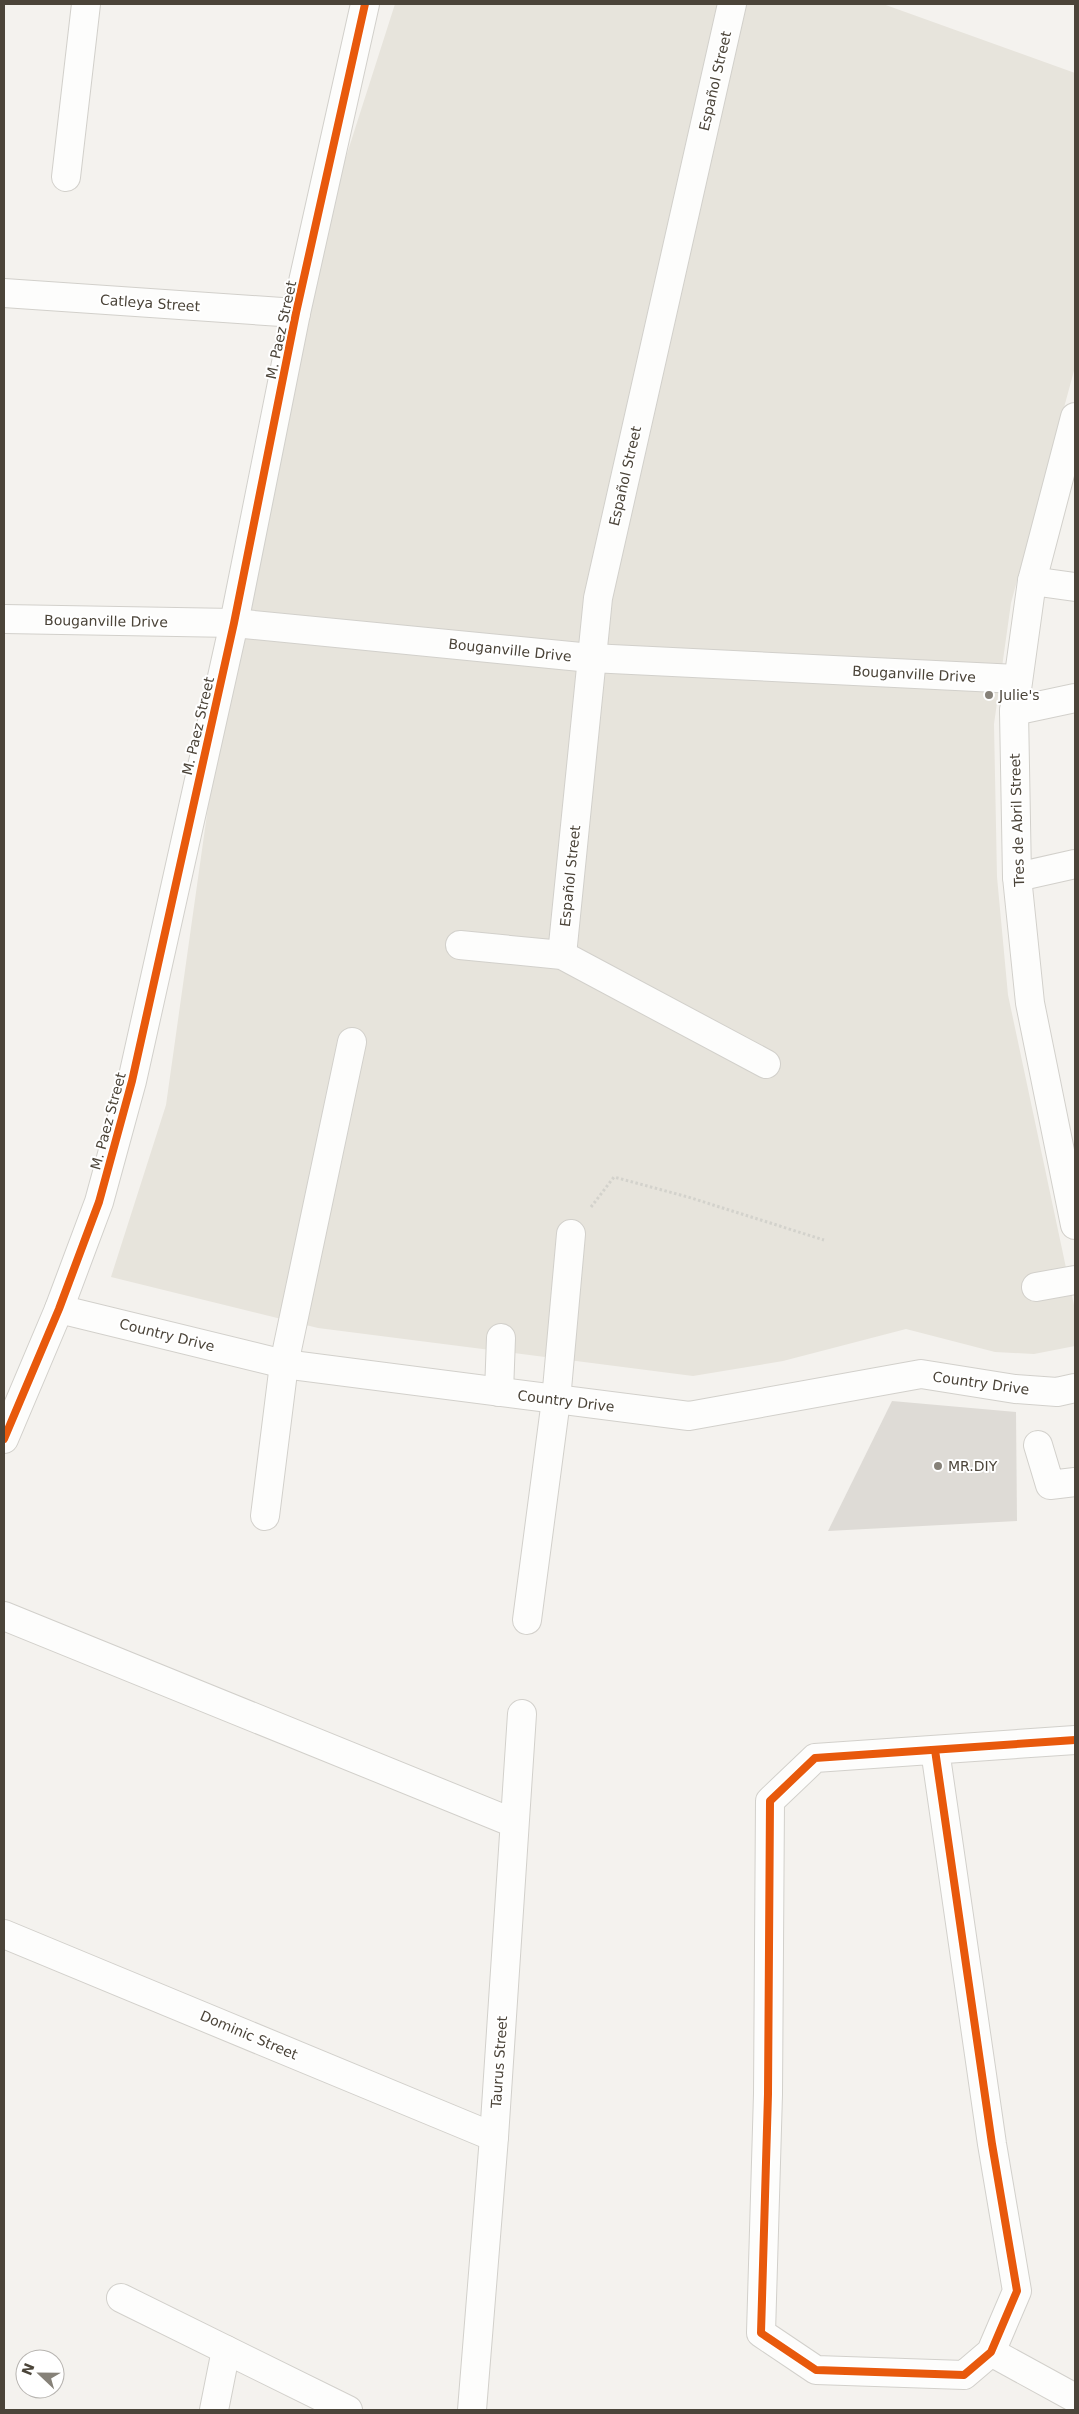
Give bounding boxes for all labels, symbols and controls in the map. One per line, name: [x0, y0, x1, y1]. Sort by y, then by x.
street label: Español Street: [696, 29, 734, 132]
street label: M. Paez Street: [263, 279, 299, 381]
street label: Catleya Street: [99, 292, 201, 315]
street label: Español Street: [606, 424, 644, 527]
street label: Bouganville Drive: [44, 612, 168, 630]
street label: Bouganville Drive: [448, 636, 572, 664]
street label: Bouganville Drive: [852, 663, 976, 685]
street label: M. Paez Street: [179, 675, 217, 777]
place label: Julie's: [998, 687, 1040, 703]
marker: Julie's: [983, 689, 995, 701]
street label: Tres de Abril Street: [1007, 753, 1027, 888]
street label: Español Street: [557, 824, 583, 928]
street label: M. Paez Street: [87, 1070, 129, 1172]
street label: Country Drive: [118, 1315, 216, 1355]
street label: Country Drive: [932, 1368, 1030, 1398]
street label: Country Drive: [517, 1387, 615, 1415]
place label: MR.DIY: [948, 1458, 998, 1474]
marker: MR.DIY: [932, 1460, 944, 1472]
street label: Dominic Street: [198, 2007, 301, 2063]
street label: Taurus Street: [488, 2015, 510, 2110]
north arrow: [15, 2349, 65, 2399]
text: N: [18, 2361, 38, 2378]

